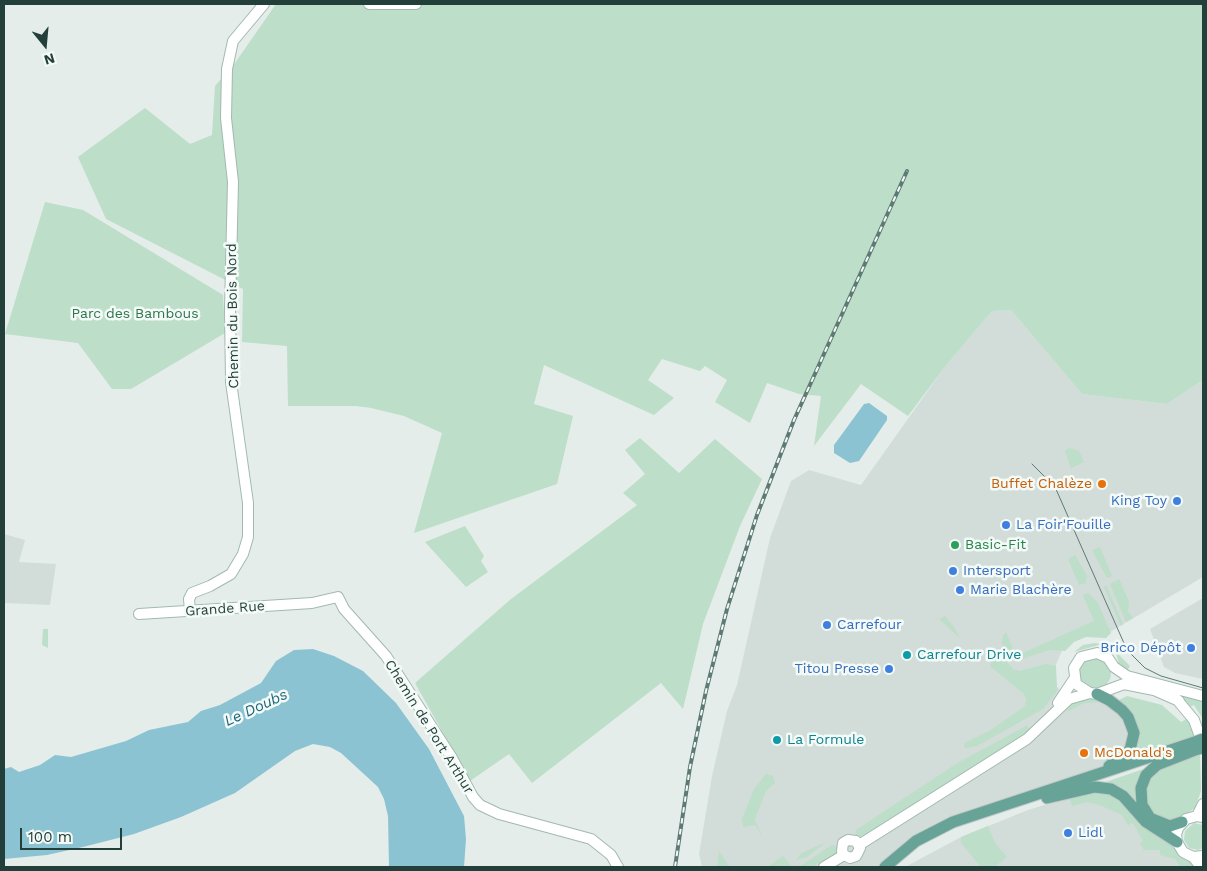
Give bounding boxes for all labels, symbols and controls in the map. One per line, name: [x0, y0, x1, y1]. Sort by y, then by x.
north arrow: [20, 20, 70, 70]
text: N: [42, 50, 57, 69]
street label: Chemin du Bois Nord: [223, 243, 243, 389]
park label: Parc des Bambous: [71, 306, 199, 322]
place label: Buffet Chalèze: [991, 476, 1092, 492]
marker: Buffet Chalèze: [1096, 478, 1108, 490]
place label: King Toy: [1111, 493, 1167, 509]
marker: King Toy: [1171, 495, 1183, 507]
place label: La Foir'Fouille: [1016, 517, 1111, 533]
marker: La Foir'Fouille: [1000, 519, 1012, 531]
place label: Basic-Fit: [965, 537, 1026, 553]
marker: Basic-Fit: [949, 539, 961, 551]
place label: Intersport: [963, 563, 1031, 579]
marker: Intersport: [947, 565, 959, 577]
place label: Marie Blachère: [970, 582, 1072, 598]
marker: Marie Blachère: [954, 584, 966, 596]
street label: Grande Rue: [185, 598, 265, 620]
place label: Carrefour: [837, 617, 902, 633]
marker: Carrefour: [821, 619, 833, 631]
place label: Brico Dépôt: [1100, 640, 1181, 656]
marker: Brico Dépôt: [1185, 642, 1197, 654]
place label: Carrefour Drive: [917, 647, 1021, 663]
marker: Carrefour Drive: [901, 649, 913, 661]
street label: Chemin de Port Arthur: [381, 657, 477, 797]
place label: Titou Presse: [794, 661, 879, 677]
marker: Titou Presse: [883, 663, 895, 675]
water label: Le Doubs: [222, 686, 290, 730]
place label: La Formule: [787, 732, 864, 748]
marker: La Formule: [771, 734, 783, 746]
place label: McDonald's: [1094, 745, 1172, 761]
marker: McDonald's: [1078, 747, 1090, 759]
scale bar: [22, 818, 125, 850]
place label: Lidl: [1078, 825, 1103, 841]
marker: Lidl: [1062, 827, 1074, 839]
text: 100 m: [28, 828, 72, 846]

